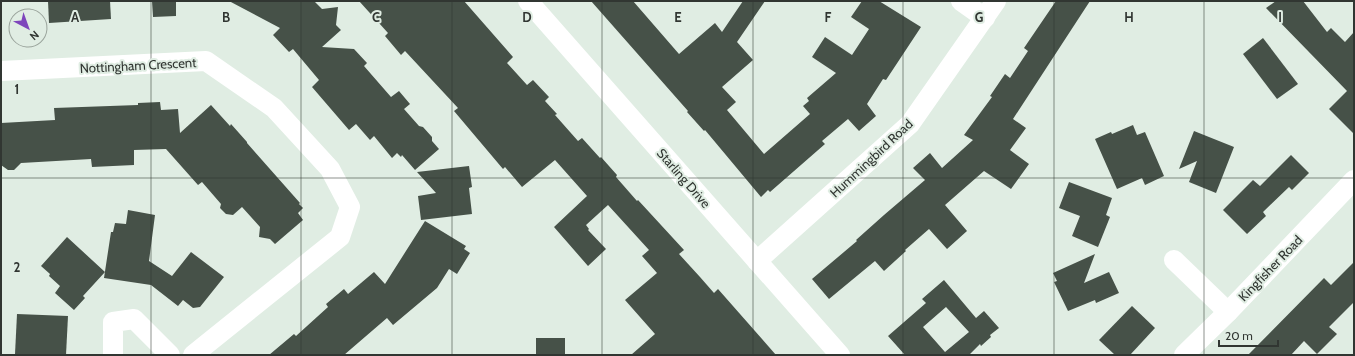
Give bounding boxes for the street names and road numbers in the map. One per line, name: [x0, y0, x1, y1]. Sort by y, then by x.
street label: Nottingham Crescent: [79, 54, 197, 76]
street label: Hummingbird Road: [826, 116, 916, 200]
street label: Starling Drive: [654, 145, 714, 211]
street label: Kingfisher Road: [1235, 232, 1305, 304]

